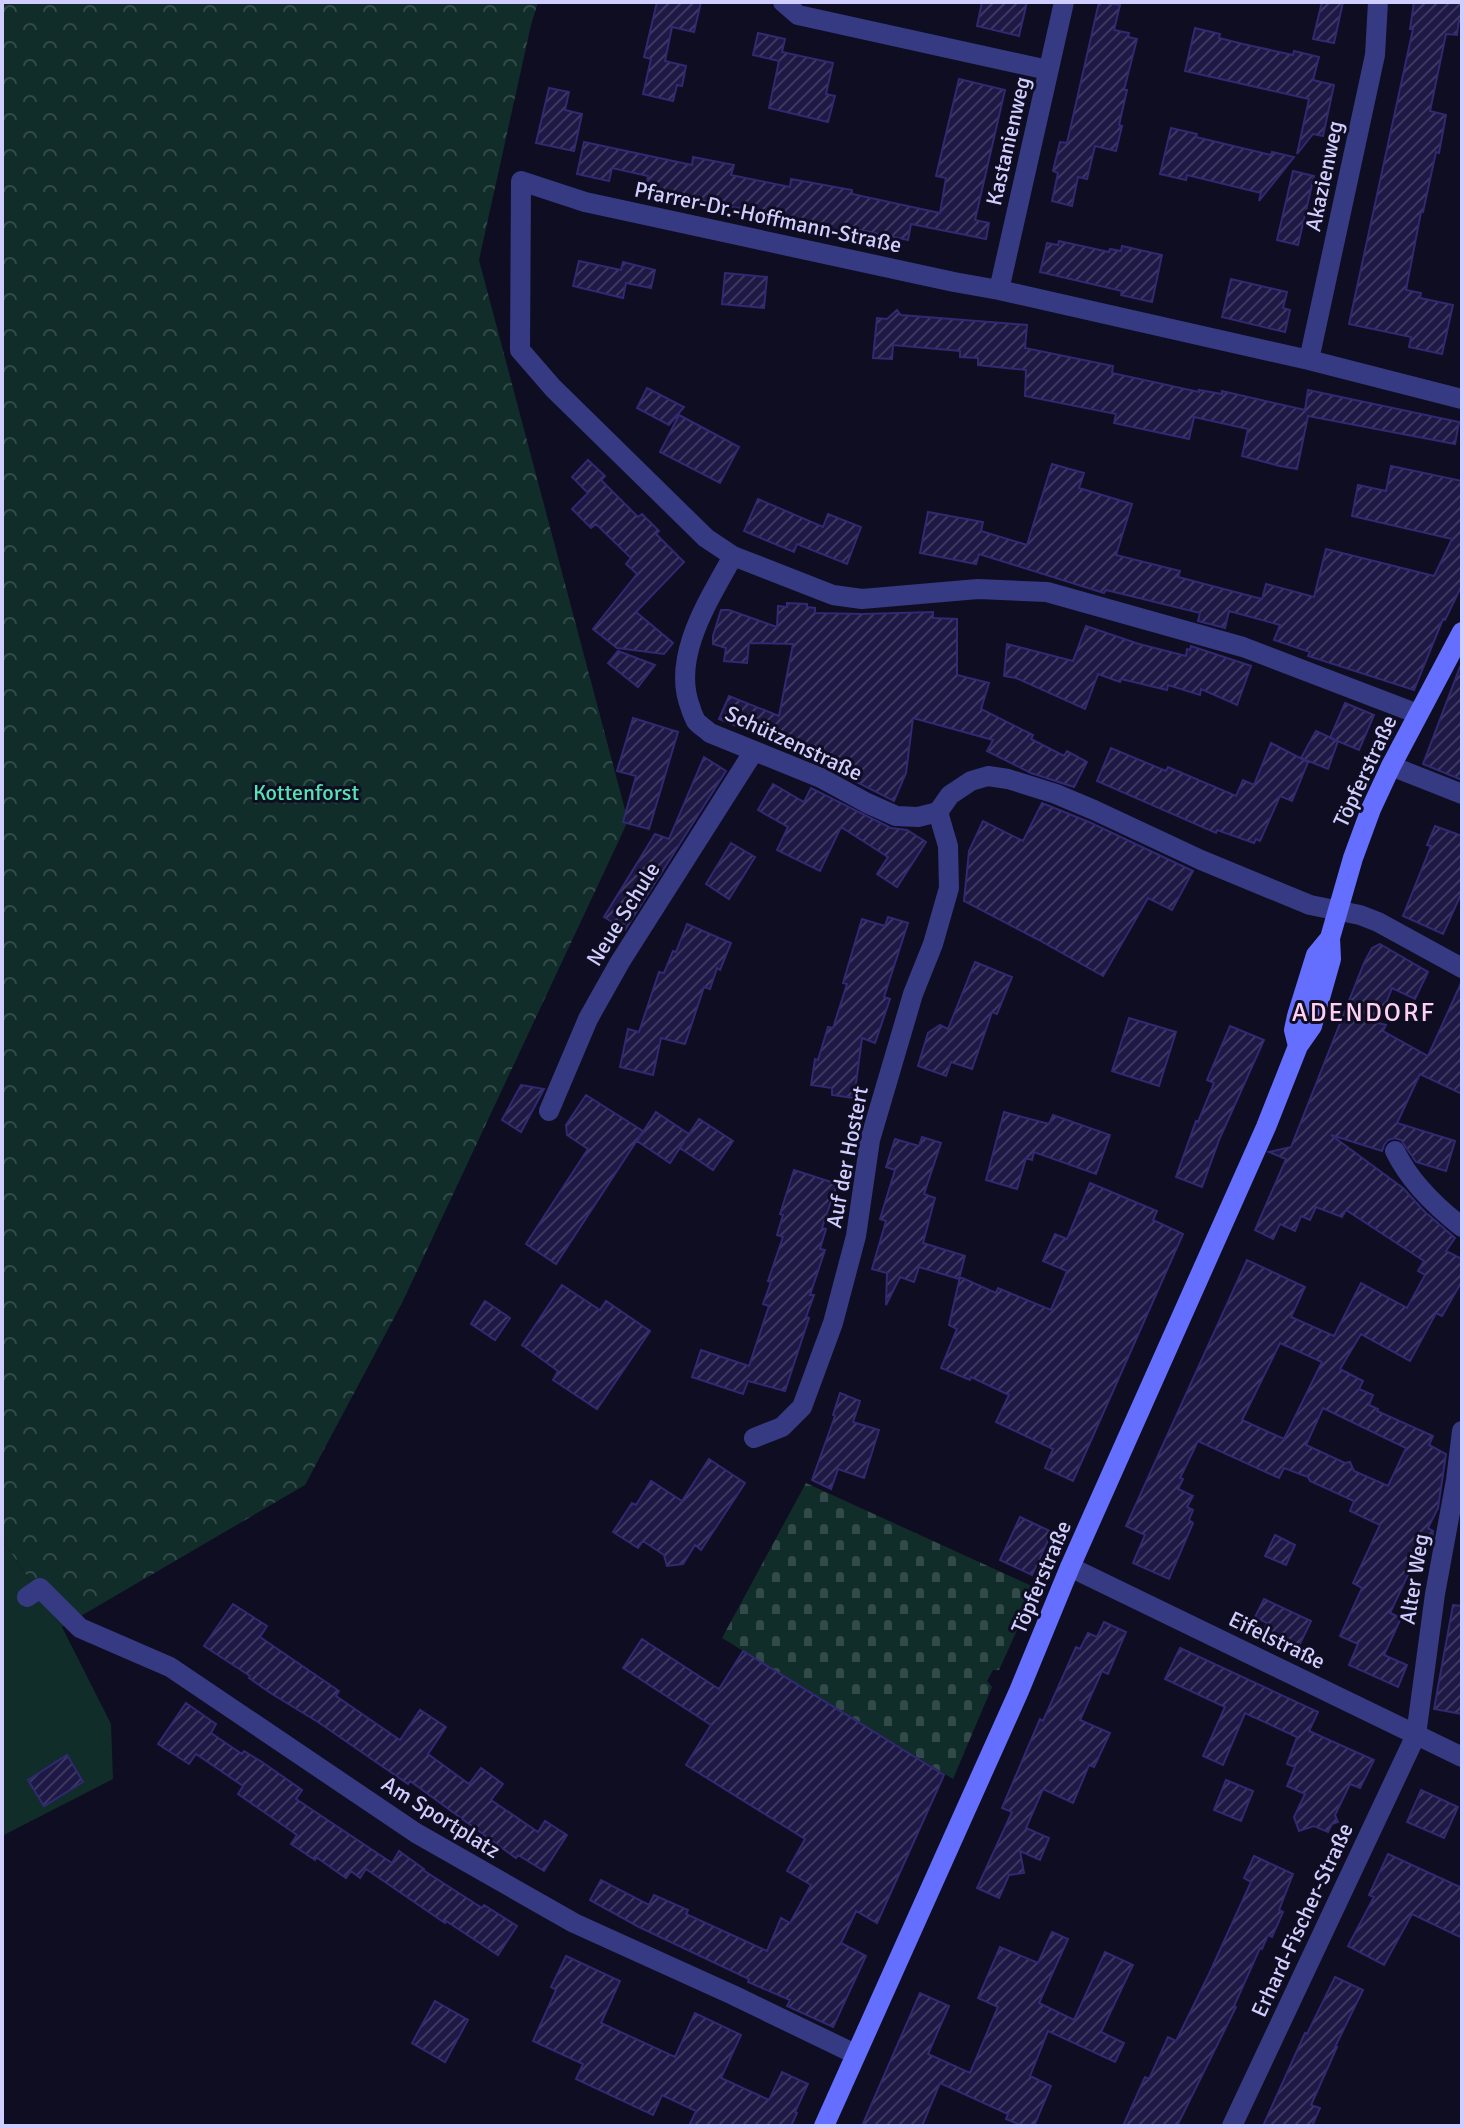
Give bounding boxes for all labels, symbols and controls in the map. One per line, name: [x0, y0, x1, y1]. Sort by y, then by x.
street label: Kastanienweg: [980, 74, 1036, 208]
street label: Akazienweg: [1299, 118, 1349, 234]
street label: Pfarrer-Dr.-Hoffmann-Straße: [632, 175, 904, 259]
street label: Schützenstraße: [721, 699, 867, 787]
street label: Töpferstraße: [1327, 711, 1403, 831]
park label: Kottenforst: [253, 779, 359, 806]
street label: Neue Schule: [580, 857, 666, 971]
district label: ADENDORF: [1292, 997, 1436, 1029]
street label: Auf der Hostert: [820, 1084, 874, 1230]
street label: Töpferstraße: [1005, 1516, 1077, 1638]
street label: Alter Weg: [1394, 1532, 1434, 1626]
street label: Eifelstraße: [1224, 1605, 1330, 1675]
street label: Am Sportplatz: [377, 1770, 505, 1864]
street label: Erhard-Fischer-Straße: [1245, 1819, 1359, 2021]

